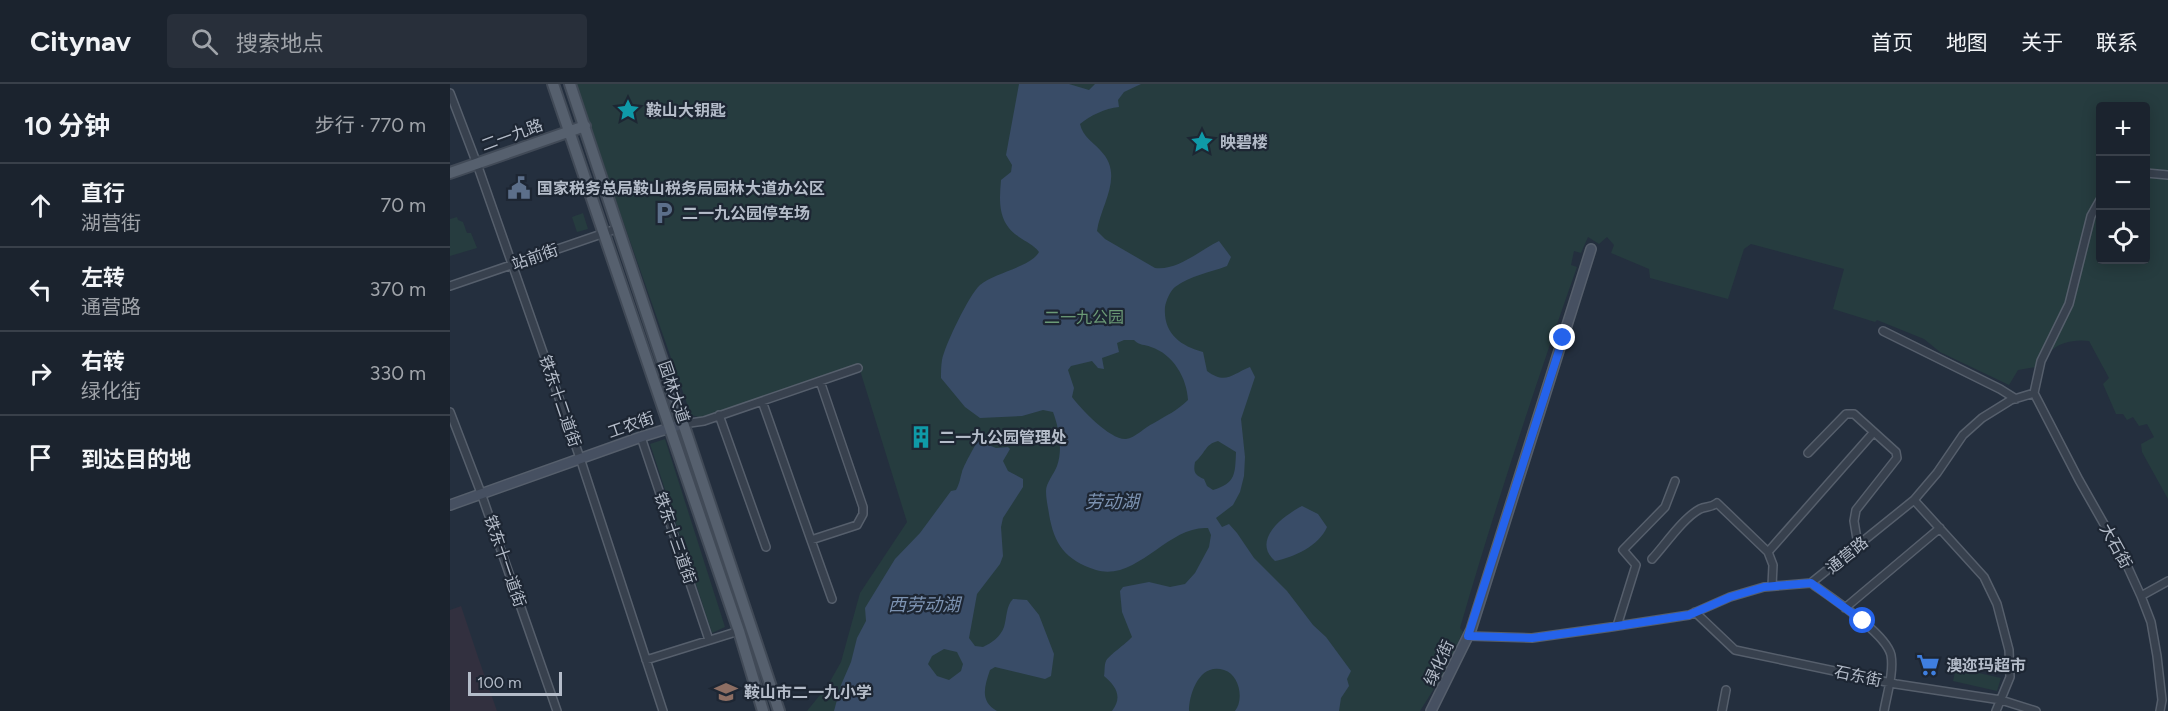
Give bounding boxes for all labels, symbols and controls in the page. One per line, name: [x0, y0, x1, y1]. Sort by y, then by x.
search box: [167, 14, 587, 68]
text: Citynav: [30, 24, 131, 58]
icon: search: [188, 25, 221, 58]
text: 搜索地点: [236, 30, 324, 57]
text: 首页: [1871, 30, 1913, 55]
text: 地图: [1946, 30, 1988, 55]
text: 关于: [2021, 30, 2063, 55]
text: 联系: [2096, 30, 2138, 55]
place icon: 鞍山大钥匙: [615, 97, 641, 123]
place label: 鞍山大钥匙: [646, 101, 726, 120]
map controls: [2096, 102, 2150, 264]
button: +: [2096, 102, 2150, 156]
text: 10 分钟: [24, 110, 110, 142]
text: 步行 · 770 m: [315, 113, 426, 137]
street label: 二一九路: [479, 115, 545, 155]
place icon: 映碧楼: [1189, 129, 1215, 155]
place label: 映碧楼: [1220, 133, 1268, 152]
button: −: [2096, 156, 2150, 210]
public building icon: 国家税务总局鞍山税务局园林大道办公区: [506, 175, 532, 201]
place label: 国家税务总局鞍山税务局园林大道办公区: [537, 179, 825, 198]
text: 直行: [81, 180, 125, 207]
icon: ahead: [24, 189, 57, 222]
text: 70 m: [380, 193, 426, 217]
parking icon: 二一九公园停车场: [651, 200, 677, 226]
place label: 二一九公园停车场: [682, 204, 810, 223]
button: locate: [2096, 210, 2150, 264]
text: 湖营街: [81, 211, 141, 235]
street label: 站前街: [509, 240, 561, 274]
text: 左转: [81, 264, 125, 291]
icon: left: [24, 273, 57, 306]
text: 370 m: [370, 277, 426, 301]
text: 通营路: [81, 295, 141, 319]
park label: 二一九公园: [1044, 308, 1124, 327]
route end: [1549, 324, 1575, 350]
text: 右转: [81, 348, 125, 375]
street label: 铁东十二道街: [535, 353, 585, 449]
icon: right: [24, 357, 57, 390]
street label: 园林大道: [655, 359, 693, 425]
text: 330 m: [369, 361, 426, 385]
text: 绿化街: [81, 379, 141, 403]
street label: 工农街: [605, 408, 657, 442]
building icon: 二一九公园管理处: [908, 424, 934, 450]
place label: 二一九公园管理处: [939, 428, 1067, 447]
icon: arrive: [24, 441, 57, 474]
text: 到达目的地: [81, 446, 191, 473]
street label: 铁东十三道街: [650, 490, 700, 586]
water label: 劳动湖: [1085, 491, 1142, 513]
street label: 铁东十一道街: [480, 513, 530, 609]
street label: 大石街: [2096, 520, 2136, 572]
street label: 通营路: [1822, 533, 1872, 577]
water label: 西劳动湖: [888, 594, 963, 616]
route start: [1849, 607, 1875, 633]
street label: 绿化街: [1420, 637, 1458, 689]
supermarket icon: 澳迩玛超市: [1915, 652, 1941, 678]
place label: 澳迩玛超市: [1946, 656, 2026, 675]
street label: 石东街: [1833, 662, 1883, 690]
scale bar: [468, 669, 562, 696]
text: 100 m: [477, 673, 522, 692]
school or university icon: 鞍山市二一九小学: [713, 679, 739, 705]
place label: 鞍山市二一九小学: [744, 683, 872, 702]

